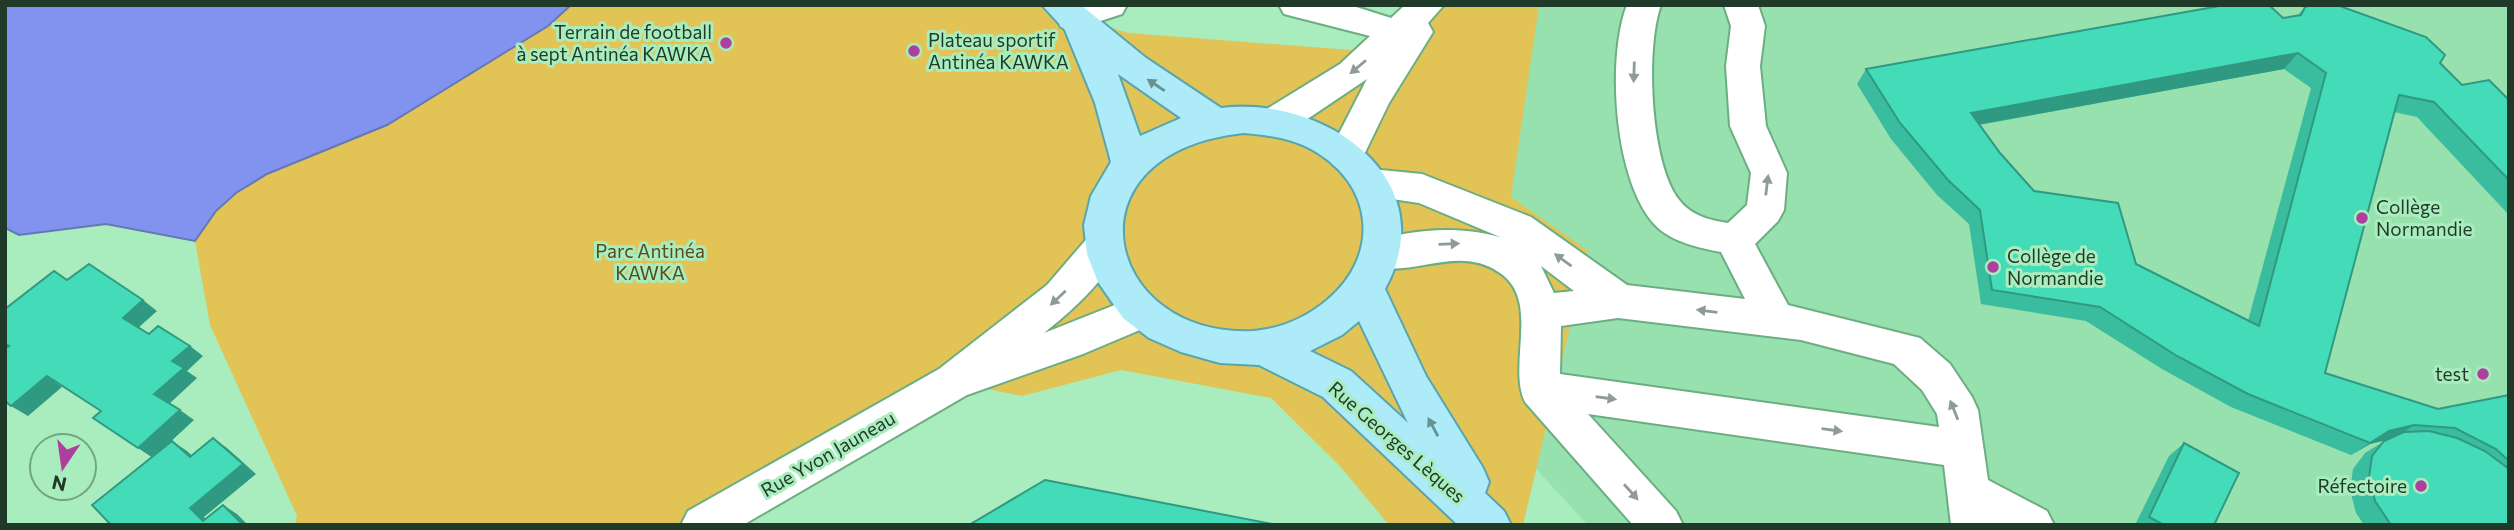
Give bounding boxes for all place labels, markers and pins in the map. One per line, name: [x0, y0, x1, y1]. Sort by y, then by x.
place label: Terrain de football à sept Antinéa KAWKA: [516, 20, 712, 65]
place label: Plateau sportif Antinéa KAWKA: [928, 28, 1069, 73]
marker: Terrain de football à sept Antinéa KAWKA: [718, 35, 734, 51]
marker: Plateau sportif Antinéa KAWKA: [906, 43, 922, 59]
place label: Collège Normandie: [2376, 195, 2473, 240]
marker: Collège Normandie: [2354, 210, 2370, 226]
place label: Collège de Normandie: [2007, 244, 2104, 289]
marker: Collège de Normandie: [1985, 259, 2001, 275]
place label: test: [2435, 362, 2469, 385]
marker: test: [2475, 366, 2491, 382]
place label: Réfectoire: [2317, 474, 2407, 497]
marker: Réfectoire: [2413, 478, 2429, 494]

